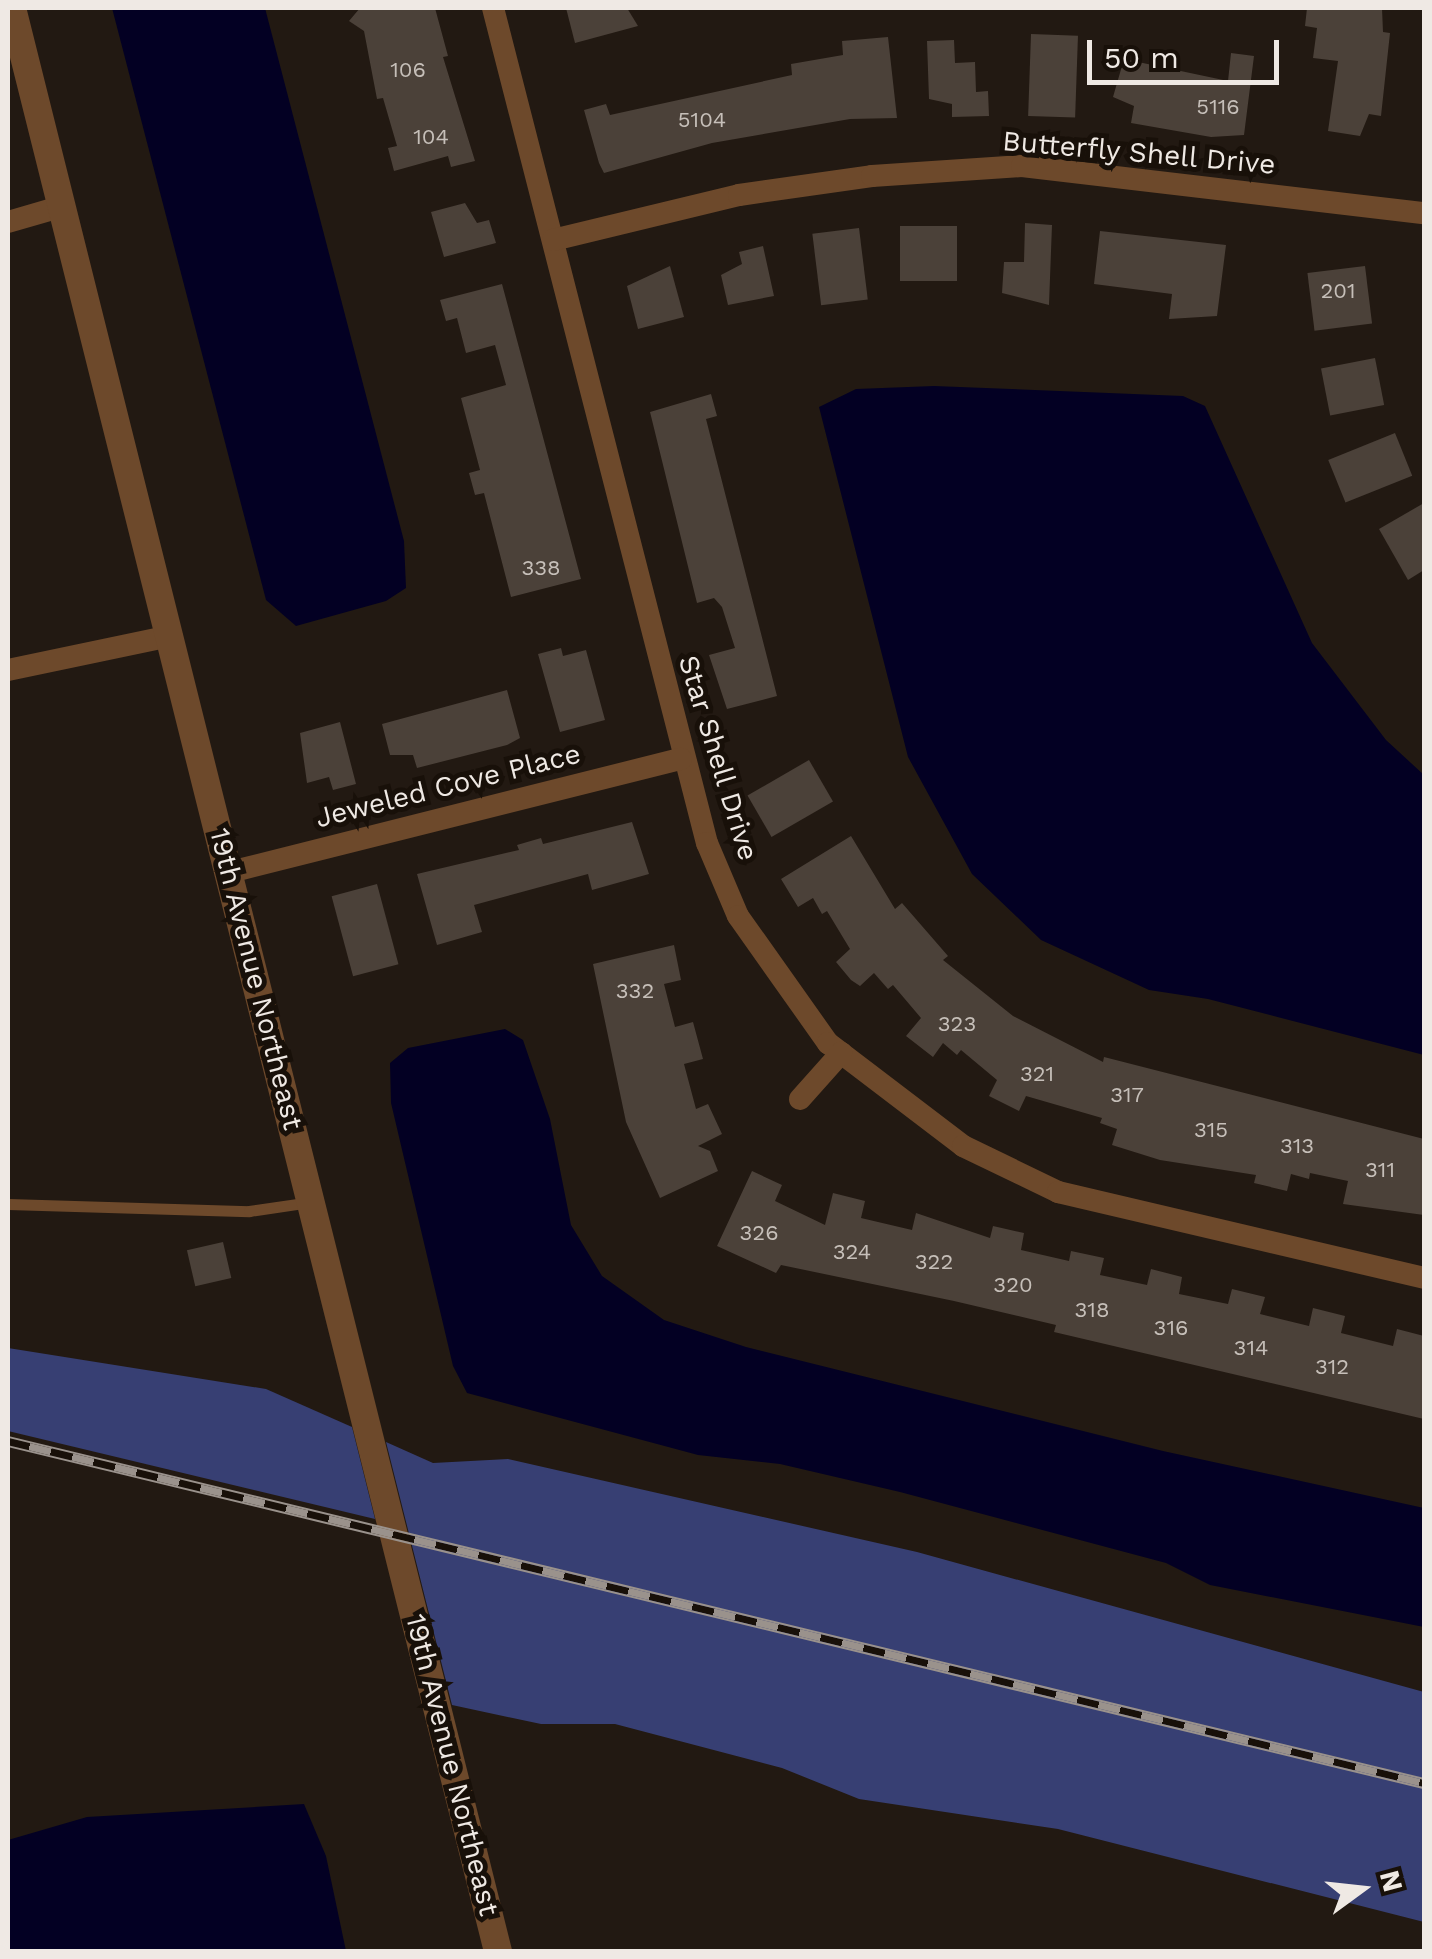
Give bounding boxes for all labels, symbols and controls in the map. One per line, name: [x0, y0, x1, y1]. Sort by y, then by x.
scale bar: [1092, 20, 1284, 82]
text: 50 m: [1104, 40, 1179, 75]
house number: 106: [390, 57, 426, 83]
house number: 5116: [1196, 94, 1240, 120]
house number: 5104: [678, 107, 726, 133]
house number: 104: [413, 124, 449, 150]
street label: Butterfly Shell Drive: [1000, 124, 1278, 182]
house number: 201: [1320, 278, 1356, 304]
house number: 338: [521, 555, 561, 581]
street label: Star Shell Drive: [671, 651, 765, 865]
street label: Jeweled Cove Place: [312, 737, 584, 835]
street label: 19th Avenue Northeast: [202, 824, 310, 1134]
house number: 332: [616, 978, 654, 1004]
house number: 323: [938, 1011, 976, 1037]
house number: 321: [1020, 1061, 1054, 1087]
house number: 317: [1110, 1082, 1144, 1108]
house number: 315: [1194, 1117, 1228, 1143]
house number: 313: [1280, 1133, 1314, 1159]
house number: 311: [1365, 1157, 1395, 1183]
house number: 326: [739, 1220, 779, 1246]
house number: 324: [833, 1239, 871, 1265]
house number: 322: [915, 1249, 953, 1275]
house number: 320: [993, 1272, 1033, 1298]
house number: 318: [1075, 1297, 1109, 1323]
house number: 316: [1154, 1315, 1188, 1341]
house number: 314: [1234, 1335, 1268, 1361]
house number: 312: [1315, 1354, 1349, 1380]
street label: 19th Avenue Northeast: [398, 1610, 506, 1920]
north arrow: [1312, 1839, 1412, 1939]
text: N: [1373, 1867, 1410, 1895]

